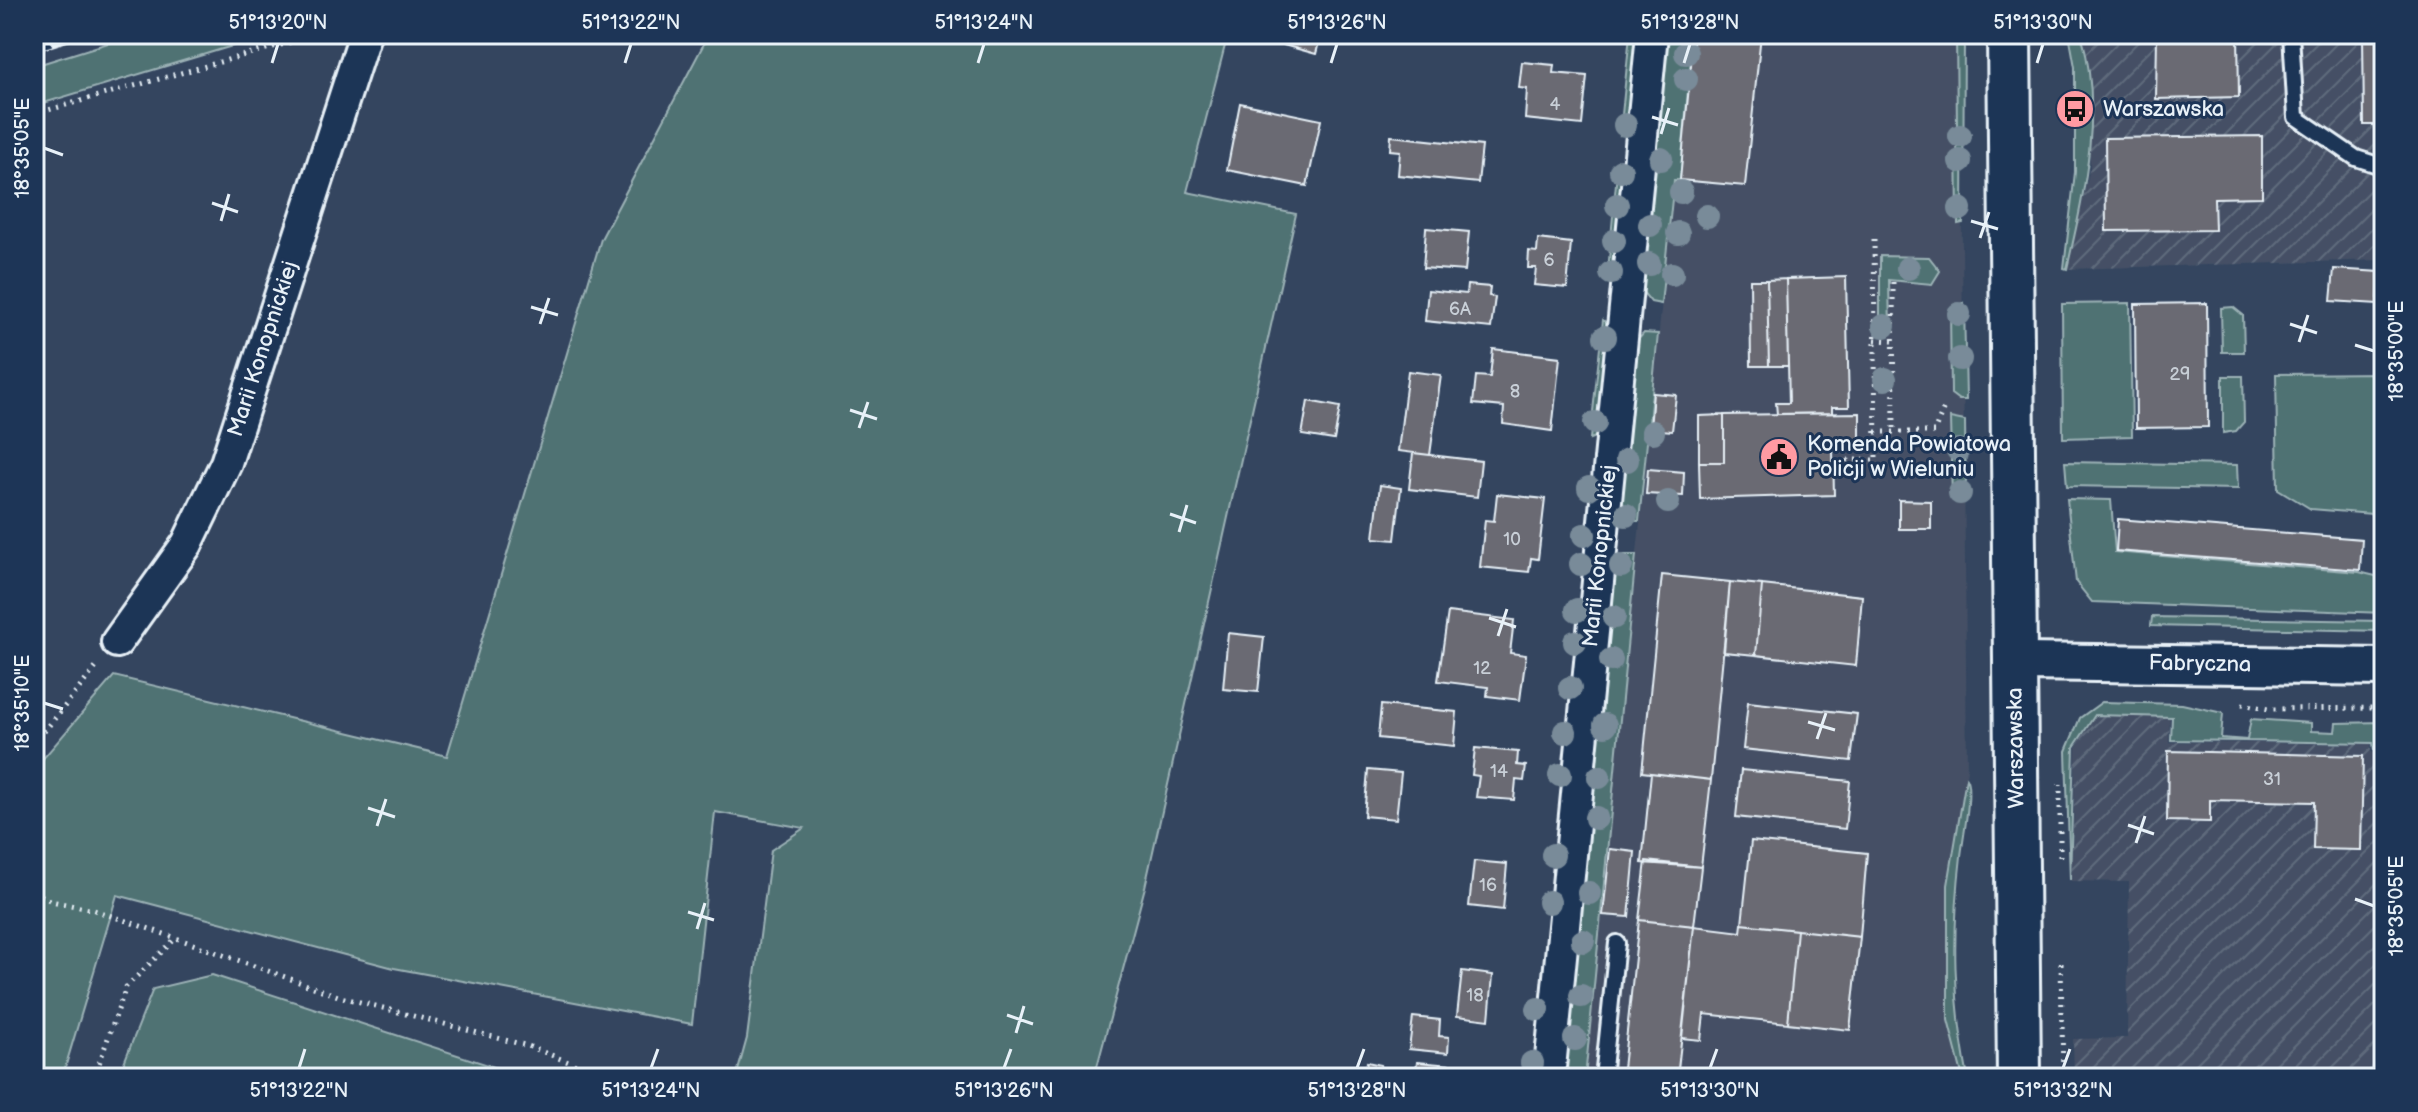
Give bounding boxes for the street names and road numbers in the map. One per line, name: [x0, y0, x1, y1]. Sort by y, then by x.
street label: Marii Konopnickiej: [222, 258, 304, 440]
street label: Marii Konopnickiej: [1577, 463, 1623, 649]
street label: Fabryczna: [2148, 650, 2252, 678]
street label: Warszawska: [2001, 687, 2031, 809]

